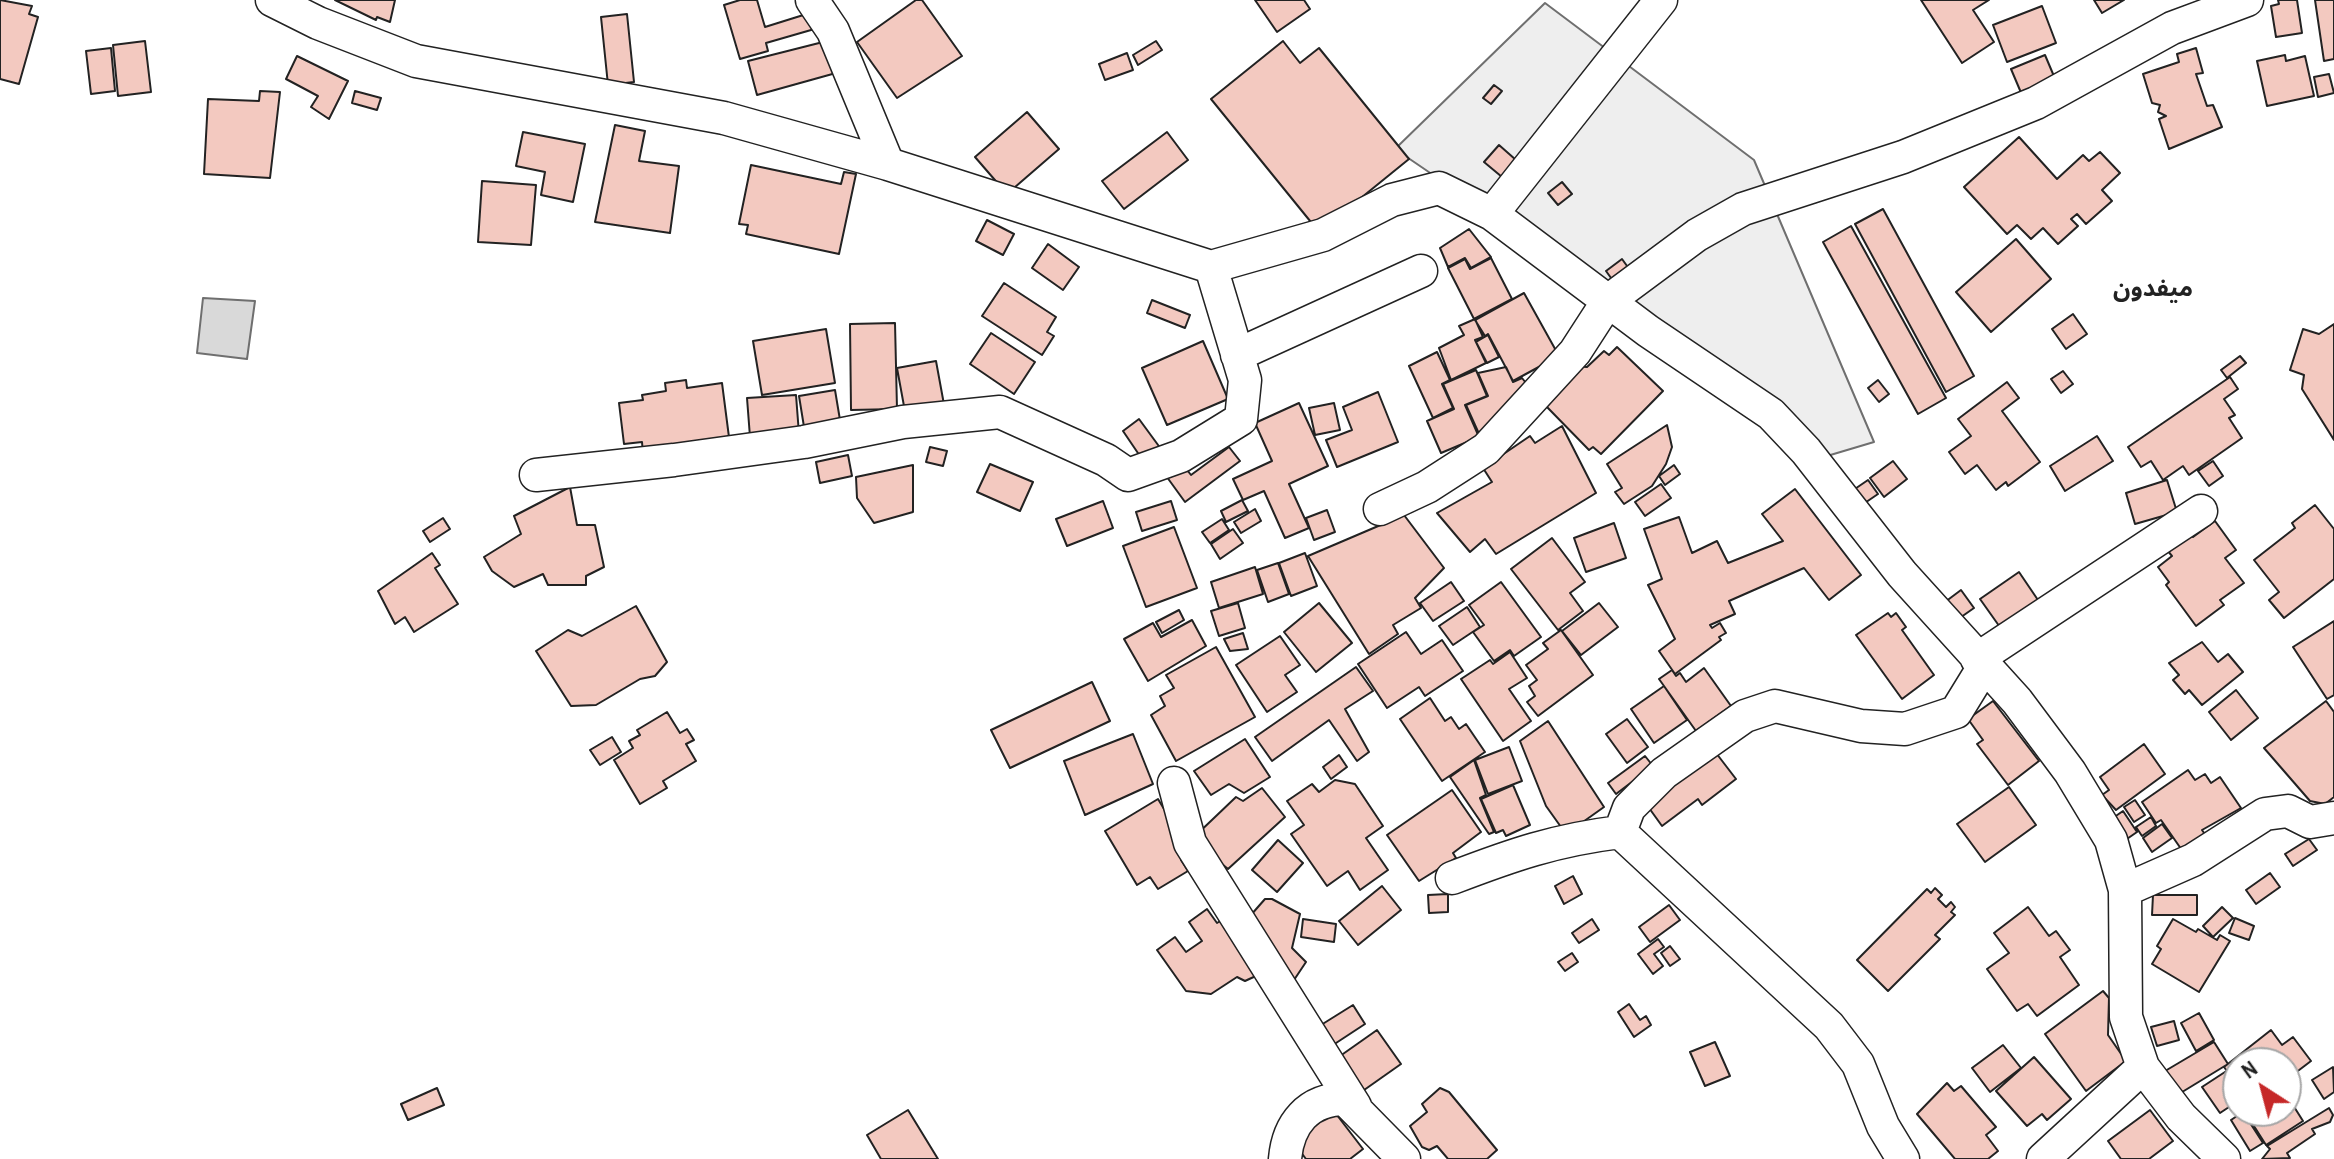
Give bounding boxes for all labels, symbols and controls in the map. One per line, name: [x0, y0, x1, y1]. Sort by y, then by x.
district label: ميفدون: [2113, 276, 2193, 304]
north arrow: [2222, 1047, 2302, 1127]
text: N: [2235, 1053, 2263, 1085]

